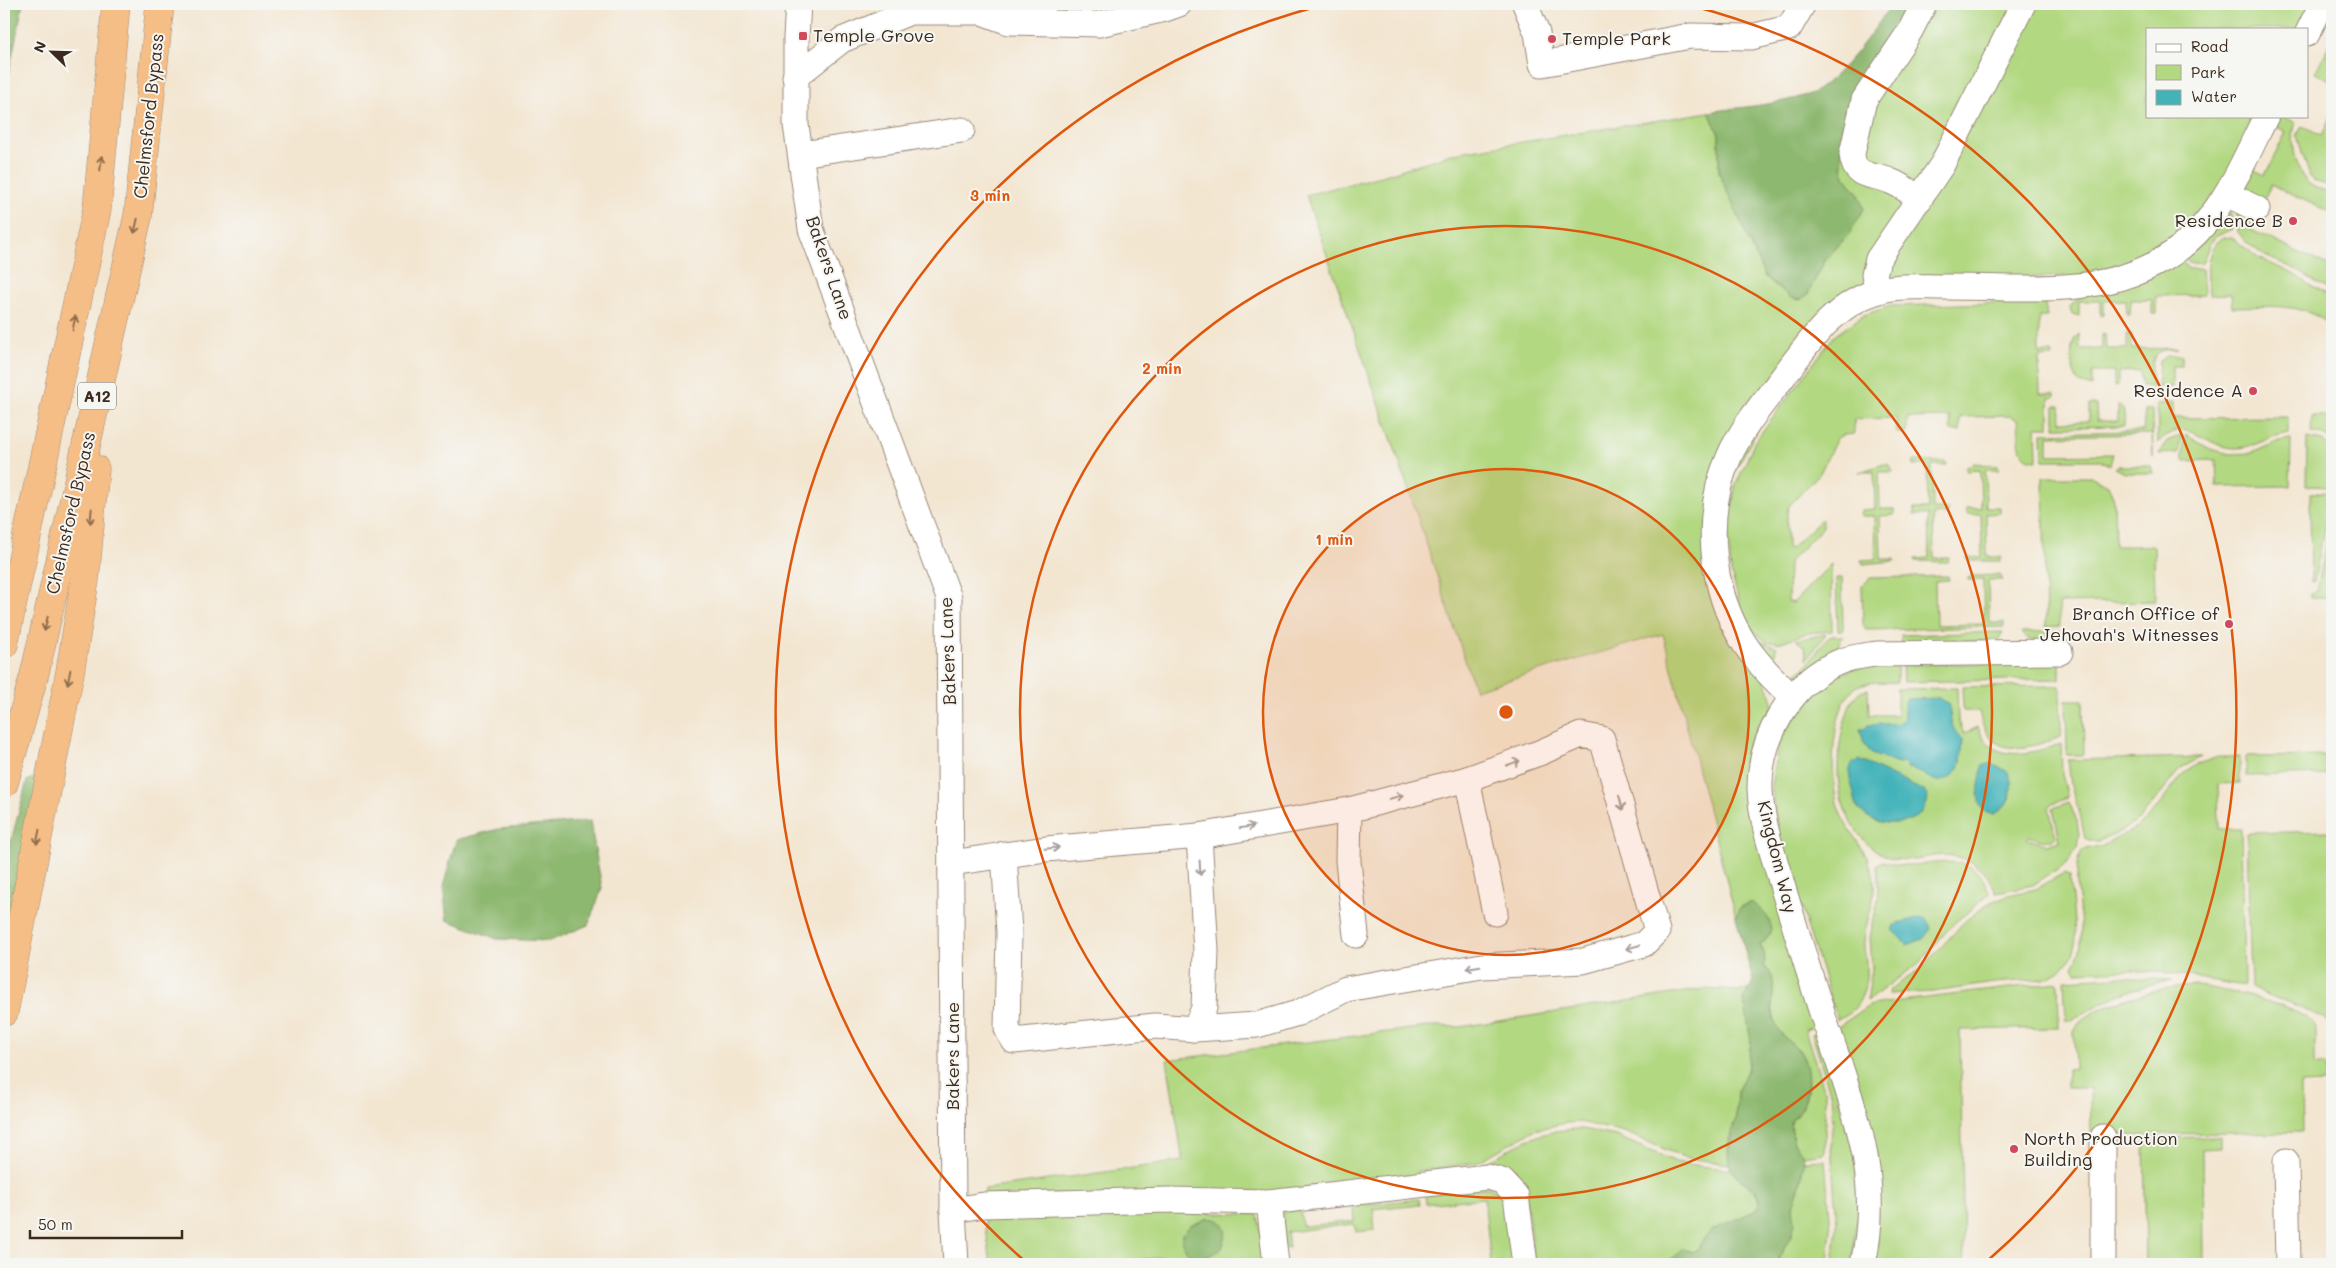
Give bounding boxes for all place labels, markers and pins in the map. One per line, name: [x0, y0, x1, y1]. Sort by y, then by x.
place label: Temple Grove: [813, 23, 935, 47]
place label: Temple Park: [1562, 26, 1671, 50]
marker: Temple Grove: [797, 30, 809, 42]
marker: Temple Park: [1546, 33, 1558, 45]
place label: Residence B: [2175, 208, 2283, 232]
marker: Residence B: [2287, 215, 2299, 227]
place label: Residence A: [2134, 378, 2243, 402]
marker: Residence A: [2247, 385, 2259, 397]
place label: Branch Office of Jehovah's Witnesses: [2040, 601, 2220, 646]
marker: Branch Office of Jehovah's Witnesses: [2223, 618, 2235, 630]
centre of rings: [1497, 703, 1515, 721]
place label: North Production Building: [2024, 1126, 2177, 1171]
marker: North Production Building: [2008, 1143, 2020, 1155]

